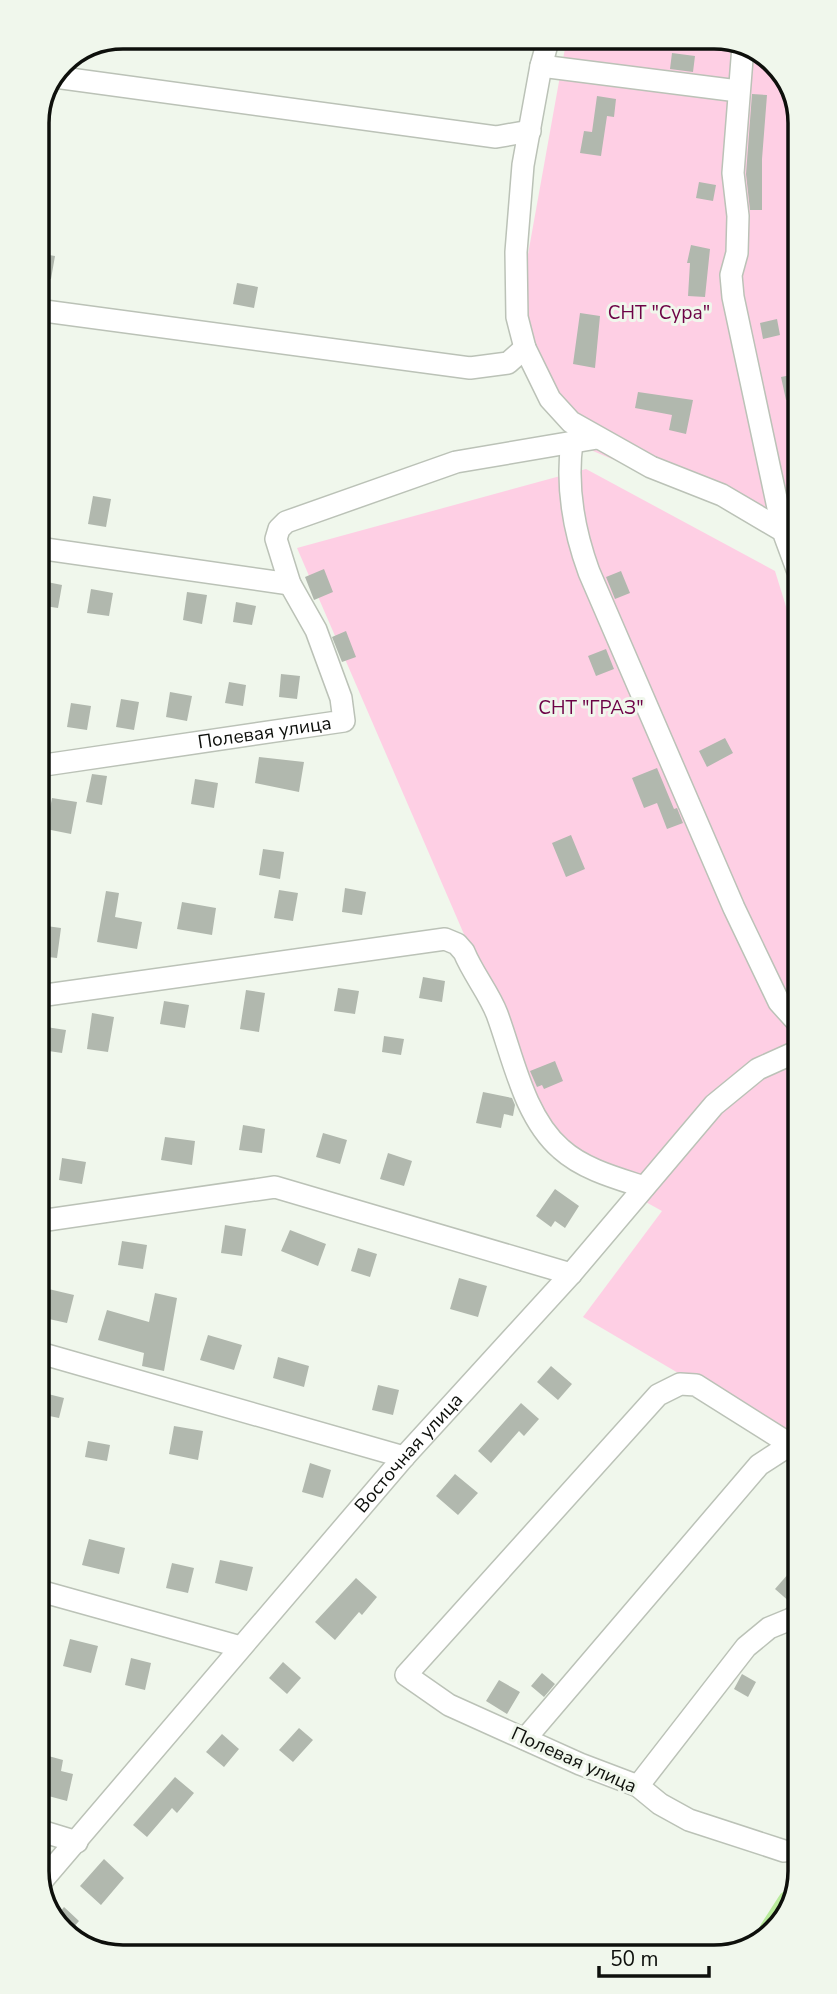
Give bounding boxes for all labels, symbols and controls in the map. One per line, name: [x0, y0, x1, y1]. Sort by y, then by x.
park label: СНТ "Сура": [608, 300, 710, 326]
park label: СНТ "ГРАЗ": [538, 695, 644, 721]
street label: Полевая улица: [196, 710, 333, 755]
street label: Восточная улица: [349, 1388, 469, 1519]
street label: Полевая улица: [507, 1721, 641, 1799]
scale bar: [599, 1934, 709, 1978]
text: 50 m: [610, 1945, 659, 1973]

